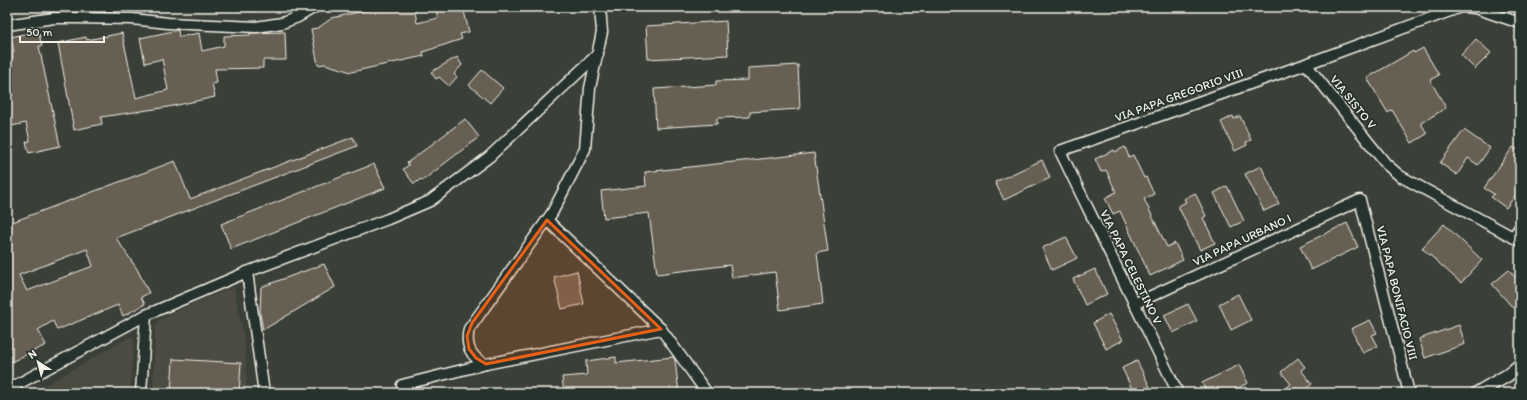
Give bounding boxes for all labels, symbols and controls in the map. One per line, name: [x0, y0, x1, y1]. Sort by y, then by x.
scale bar: [20, 18, 104, 44]
text: 50 m: [26, 25, 52, 39]
street label: VIA PAPA GREGORIO VIII: [1113, 65, 1245, 125]
street label: VIA SISTO V: [1327, 72, 1379, 132]
street label: VIA PAPA CELESTINO V: [1097, 208, 1165, 326]
street label: VIA PAPA URBANO I: [1191, 211, 1293, 269]
street label: VIA PAPA BONIFACIO VIII: [1374, 224, 1420, 362]
north arrow: [18, 342, 58, 382]
text: N: [26, 347, 39, 362]

